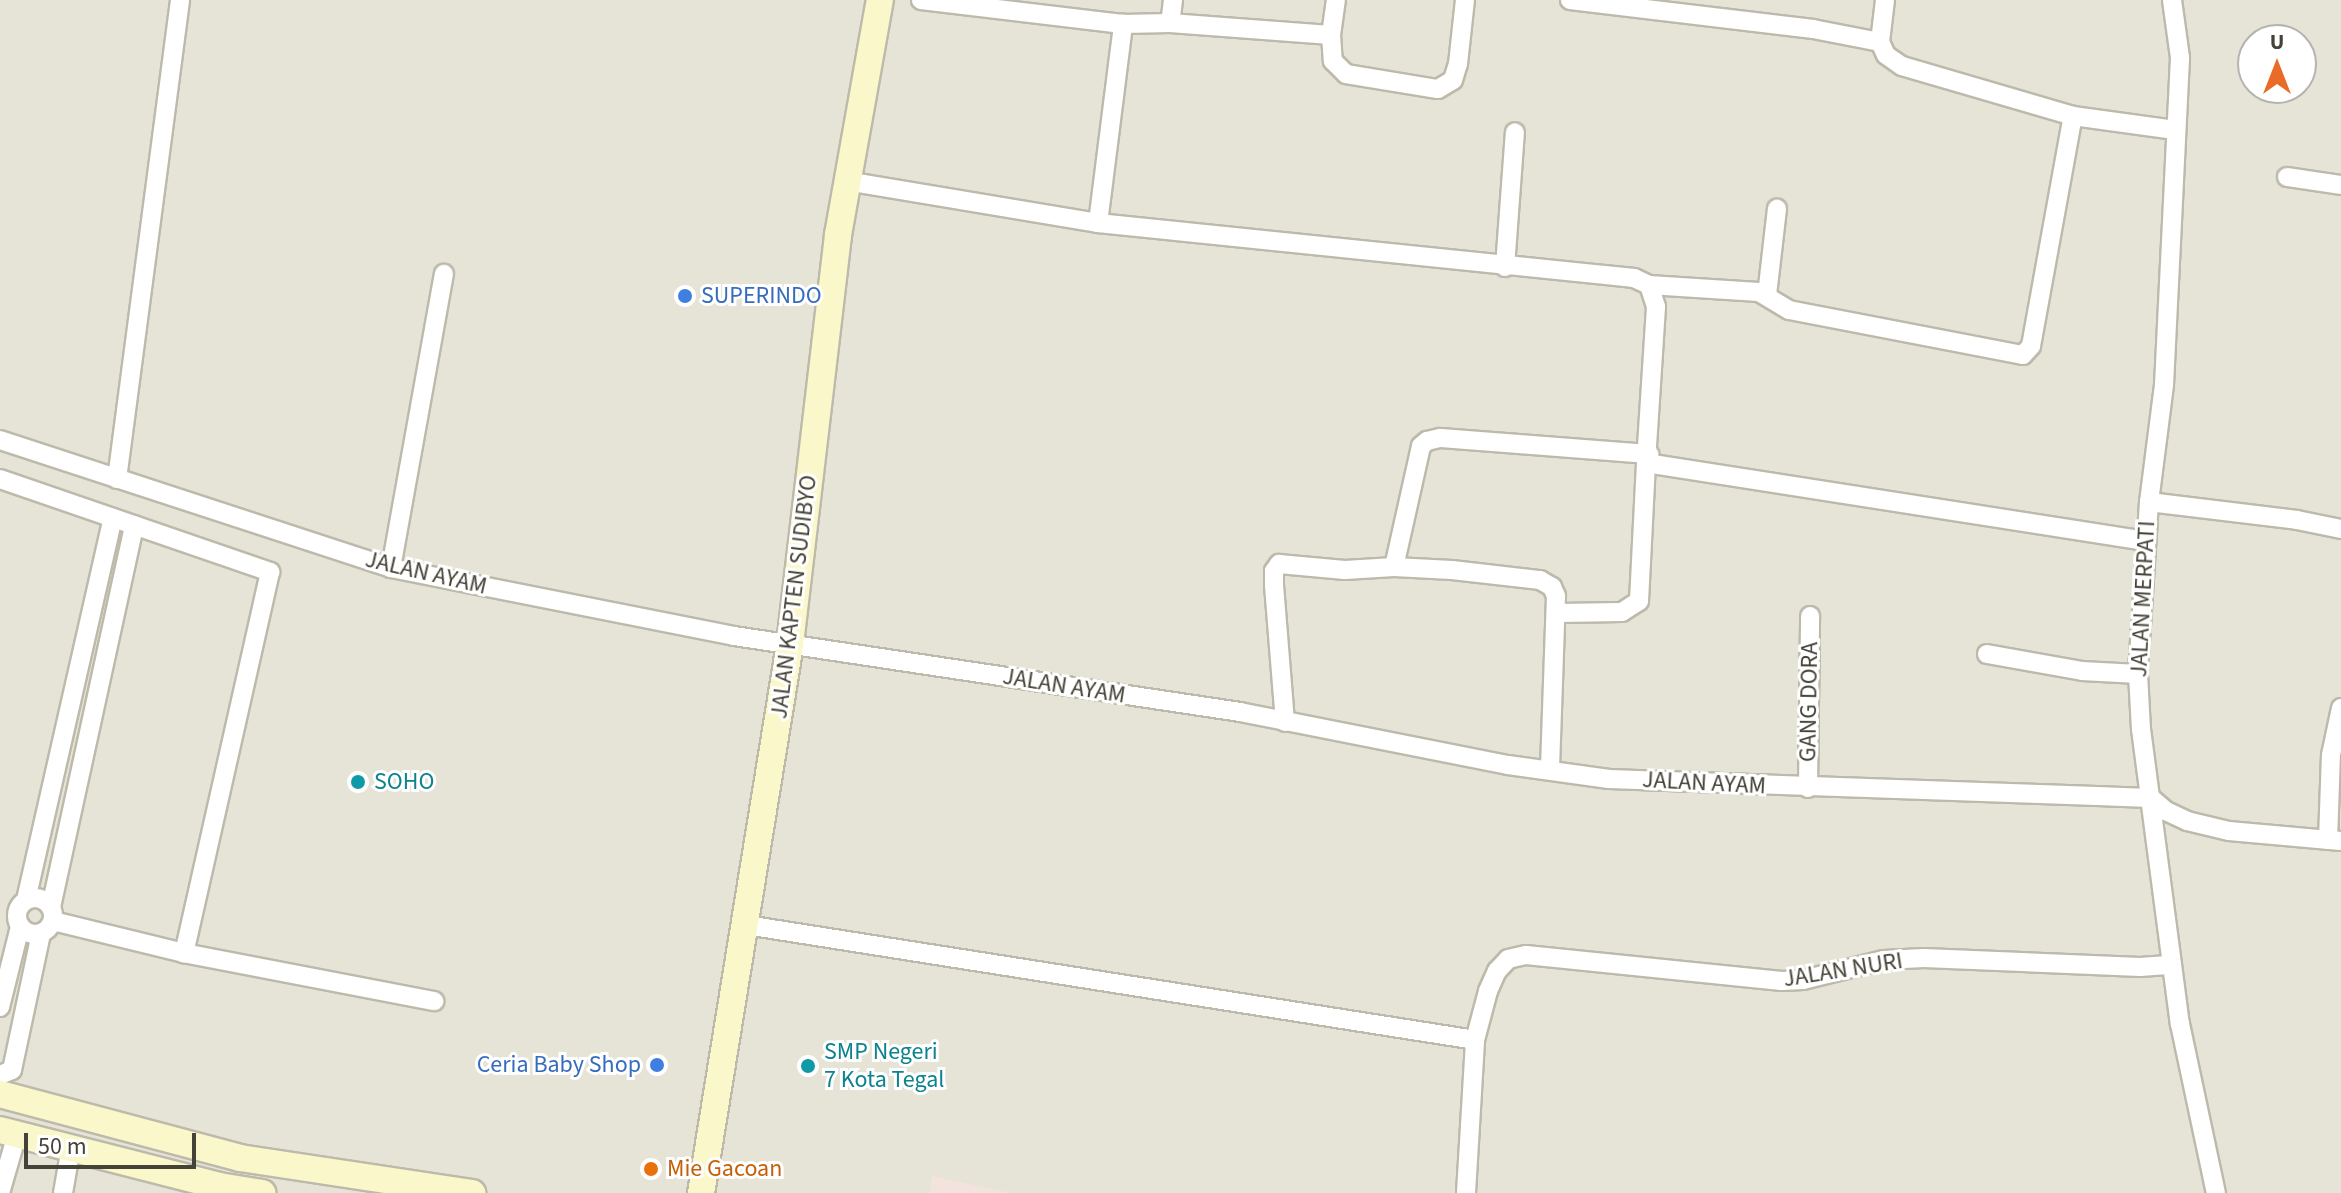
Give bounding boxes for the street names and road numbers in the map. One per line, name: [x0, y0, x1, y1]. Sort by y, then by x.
street label: JALAN KAPTEN SUDIBYO: [765, 473, 823, 721]
street label: JALAN MERPATI: [2125, 520, 2161, 678]
street label: JALAN AYAM: [362, 545, 490, 601]
street label: GANG DORA: [1794, 642, 1824, 762]
street label: JALAN AYAM: [1001, 662, 1127, 710]
street label: JALAN AYAM: [1641, 765, 1767, 801]
street label: JALAN NURI: [1781, 946, 1905, 994]

